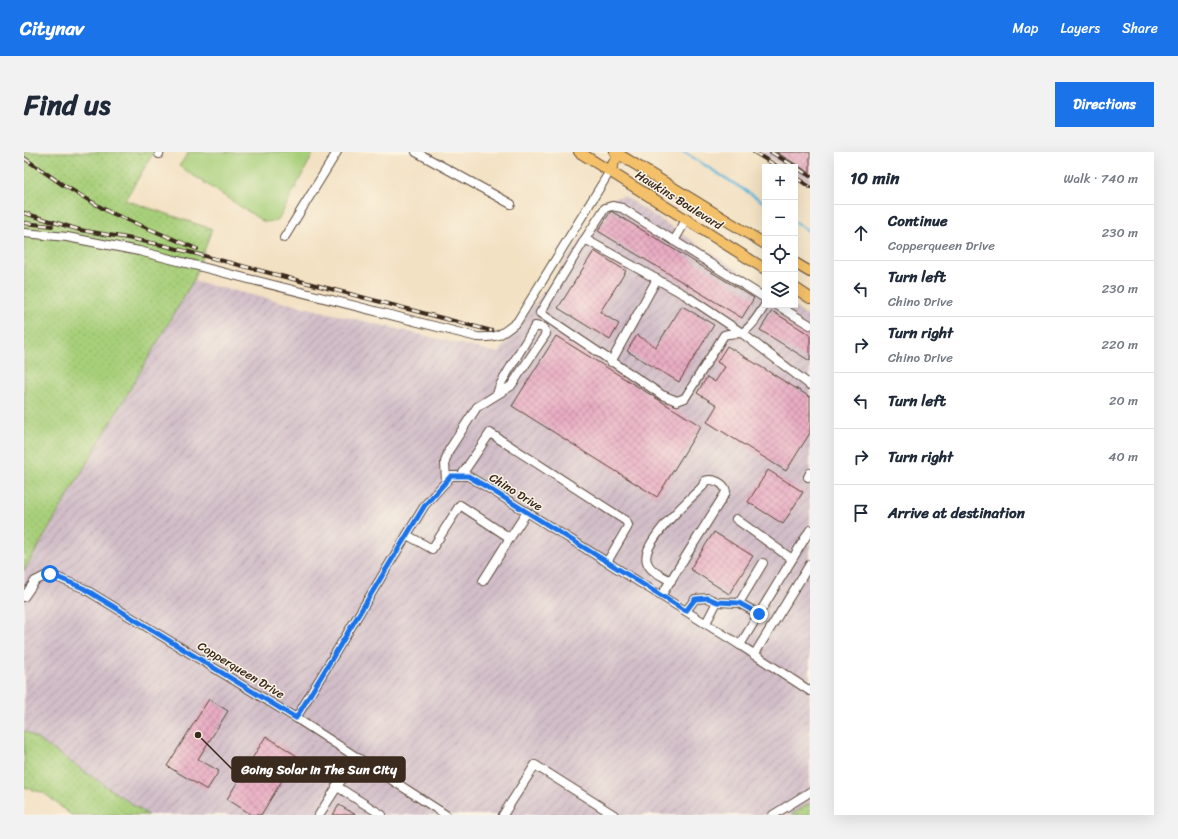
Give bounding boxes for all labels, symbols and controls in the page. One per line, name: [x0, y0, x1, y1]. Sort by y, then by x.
text: Citynav: [20, 12, 84, 45]
text: Map: [1013, 16, 1038, 41]
text: Layers: [1060, 16, 1100, 41]
text: Share: [1122, 16, 1158, 41]
text: Find us: [24, 80, 111, 129]
button: Directions: [1055, 82, 1154, 127]
text: 10 min: [850, 163, 899, 193]
street label: Hawkins Boulevard: [631, 164, 728, 236]
map controls: [762, 164, 798, 308]
button: +: [762, 164, 798, 200]
text: Walk · 740 m: [1063, 167, 1138, 190]
button: −: [762, 200, 798, 236]
text: Continue: [888, 208, 948, 234]
text: 230 m: [1102, 221, 1138, 244]
icon: ahead: [850, 222, 872, 244]
text: Copperqueen Drive: [888, 234, 995, 257]
button: locate: [762, 236, 798, 272]
text: Turn left: [888, 264, 946, 290]
button: layers: [762, 272, 798, 308]
text: 230 m: [1102, 277, 1138, 300]
icon: left: [850, 278, 872, 300]
text: Chino Drive: [888, 290, 953, 313]
text: Turn right: [888, 320, 953, 346]
text: 220 m: [1101, 333, 1138, 356]
icon: right: [850, 334, 872, 356]
text: Chino Drive: [888, 346, 953, 369]
text: Turn left: [888, 388, 946, 414]
text: 20 m: [1109, 389, 1138, 412]
icon: left: [850, 390, 872, 412]
text: Turn right: [888, 444, 953, 470]
text: 40 m: [1108, 445, 1138, 468]
icon: right: [850, 446, 872, 468]
street label: Chino Drive: [485, 467, 547, 517]
text: Arrive at destination: [888, 500, 1025, 526]
icon: arrive: [850, 502, 872, 524]
route start: [41, 565, 59, 583]
route end: [750, 605, 768, 623]
street label: Copperqueen Drive: [193, 635, 289, 705]
callout: Going Solar in The Sun City: [232, 757, 405, 782]
text: Going Solar in The Sun City: [240, 758, 397, 781]

